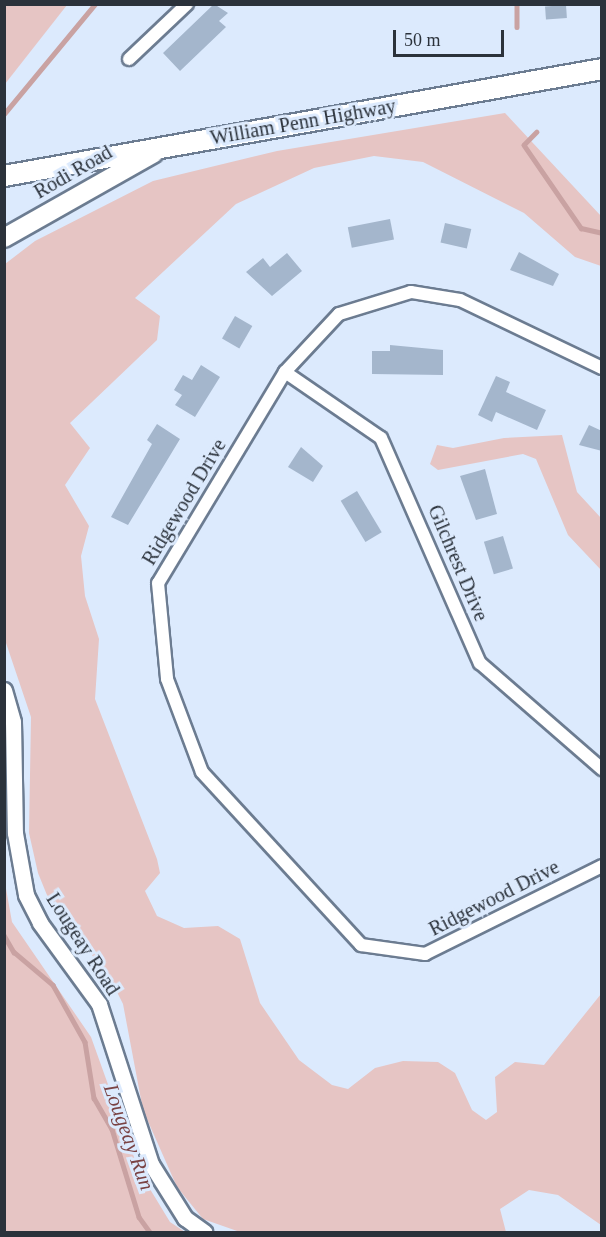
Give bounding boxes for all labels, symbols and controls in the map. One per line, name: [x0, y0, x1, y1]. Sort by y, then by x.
scale bar: [396, 18, 507, 56]
text: 50 m: [404, 30, 441, 50]
street label: William Penn Highway: [208, 94, 398, 150]
street label: Rodi Road: [30, 140, 116, 204]
street label: Ridgewood Drive: [137, 435, 231, 569]
street label: Gilchrest Drive: [423, 501, 493, 625]
street label: Ridgewood Drive: [425, 855, 563, 941]
street label: Lougeay Road: [41, 888, 125, 1000]
water label: Lougeay Run: [98, 1080, 160, 1194]

